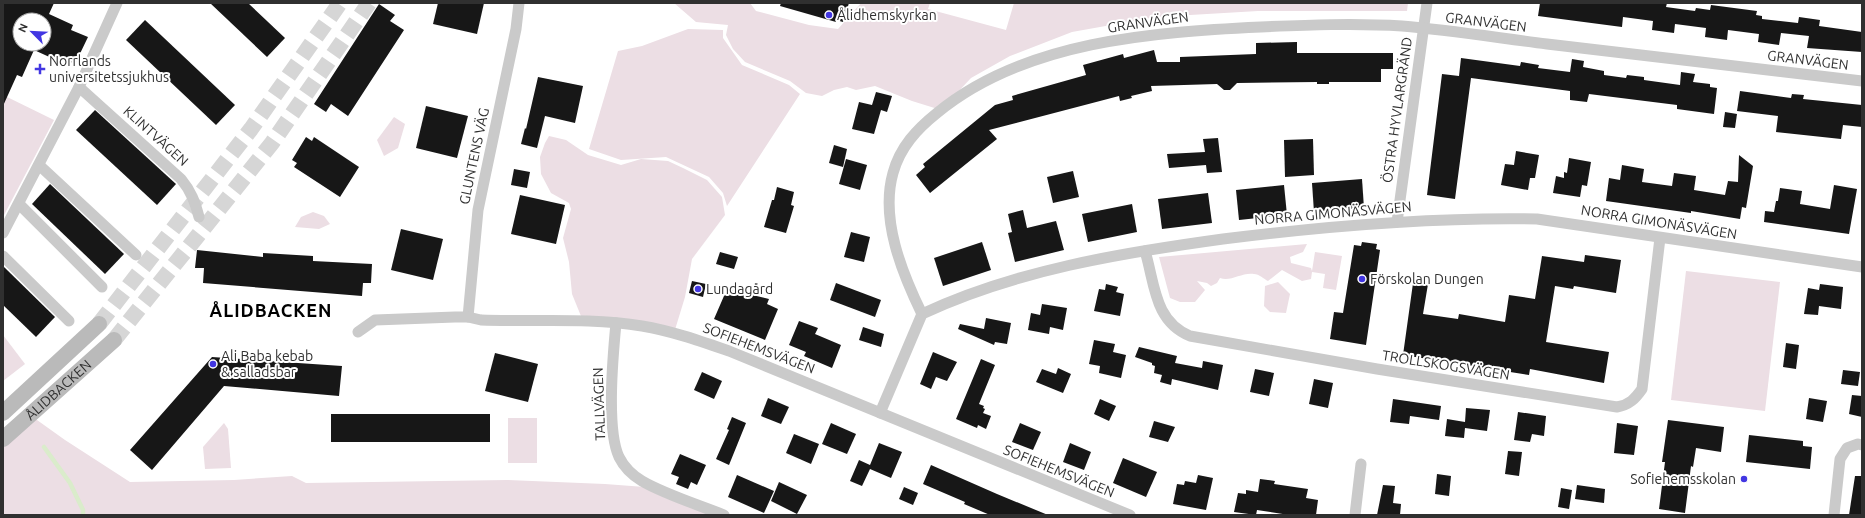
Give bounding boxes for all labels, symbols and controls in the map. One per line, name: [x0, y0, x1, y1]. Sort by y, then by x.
place label: Ålidhemskyrkan: [837, 7, 937, 23]
street label: GRANVÄGEN: [1106, 8, 1190, 36]
street label: GRANVÄGEN: [1444, 9, 1528, 35]
marker: Ålidhemskyrkan: [824, 10, 834, 20]
north arrow: [12, 12, 52, 52]
text: N: [16, 22, 30, 34]
street label: ÖSTRA HYVLARGRÄND: [1378, 36, 1415, 184]
street label: GRANVÄGEN: [1766, 47, 1850, 73]
place label: Norrlands universitetssjukhus: [49, 53, 169, 85]
marker: Norrlands universitetssjukhus: [34, 63, 46, 75]
street label: KLINTVÄGEN: [120, 103, 192, 169]
street label: GLUNTENS VÄG: [456, 106, 492, 206]
street label: NORRA GIMONÄSVÄGEN: [1254, 198, 1412, 228]
street label: NORRA GIMONÄSVÄGEN: [1580, 202, 1738, 242]
place label: Förskolan Dungen: [1370, 271, 1484, 287]
marker: Förskolan Dungen: [1357, 274, 1367, 284]
place label: Lundagård: [706, 281, 773, 297]
marker: Lundagård: [693, 284, 703, 294]
district label: ÅLIDBACKEN: [210, 300, 332, 320]
street label: SOFIEHEMSVÄGEN: [701, 319, 817, 377]
street label: TROLLSKOGSVÄGEN: [1381, 347, 1511, 383]
place label: Ali Baba kebab & salladsbar: [221, 348, 313, 380]
street label: ÅLIDBACKEN: [22, 356, 94, 423]
marker: Ali Baba kebab & salladsbar: [208, 359, 218, 369]
street label: TALLVÄGEN: [590, 367, 608, 441]
street label: SOFIEHEMSVÄGEN: [1001, 441, 1117, 501]
place label: Sofiehemsskolan: [1630, 471, 1736, 487]
marker: Sofiehemsskolan: [1739, 474, 1749, 484]

